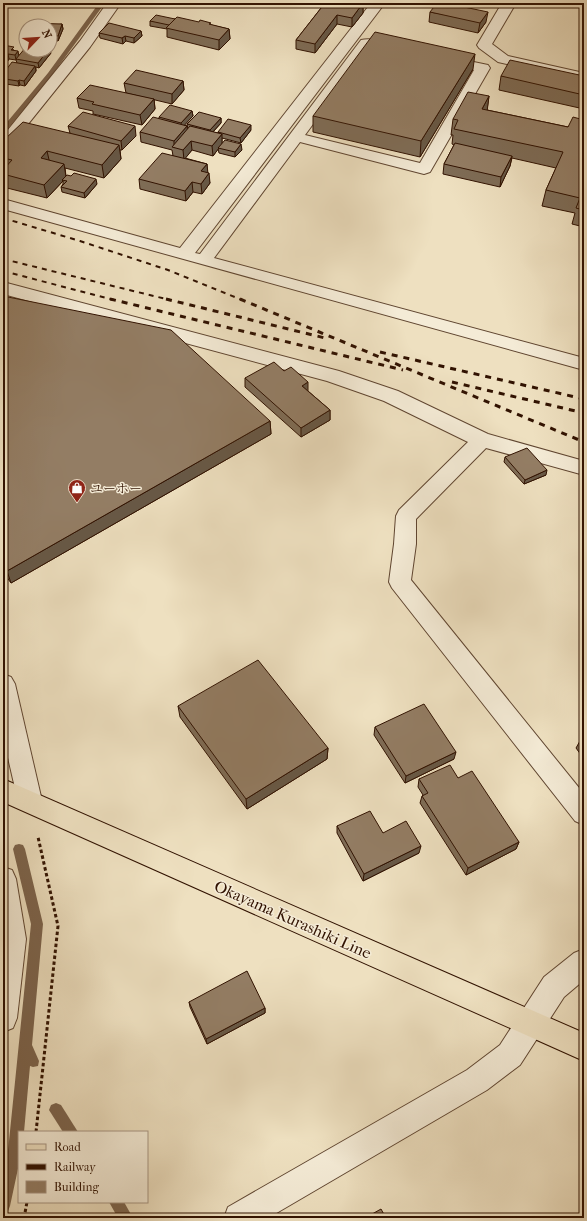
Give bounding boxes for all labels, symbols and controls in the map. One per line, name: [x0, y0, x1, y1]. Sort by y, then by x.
north arrow: [18, 18, 58, 58]
text: N: [39, 27, 55, 41]
shop icon: ユーホー: [67, 478, 87, 503]
place label: ユーホー: [90, 481, 142, 496]
street label: Okayama Kurashiki Line: [211, 876, 374, 963]
legend: [18, 1131, 148, 1203]
text: Road: [54, 1140, 81, 1154]
text: Railway: [54, 1160, 96, 1174]
text: Building: [54, 1180, 99, 1194]

